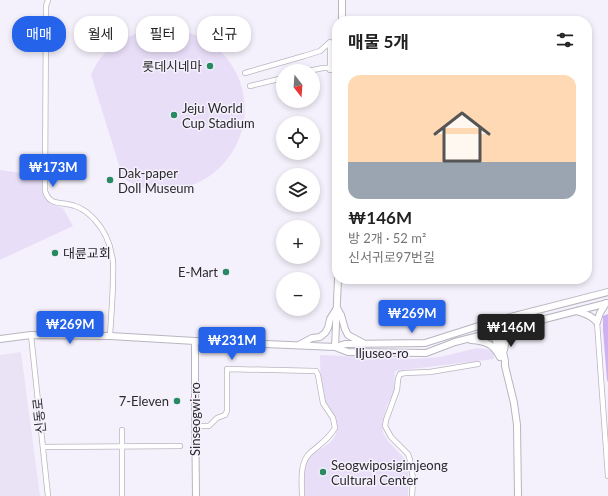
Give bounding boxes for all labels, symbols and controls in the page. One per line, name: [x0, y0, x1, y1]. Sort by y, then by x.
chip: 매매: [12, 16, 66, 52]
chip: 월세: [74, 16, 128, 52]
chip: 필터: [136, 16, 189, 52]
chip: 신규: [197, 16, 251, 52]
icon: filters: [554, 29, 576, 51]
text: 매물 5개: [348, 31, 409, 52]
place label: 롯데시네마: [142, 58, 202, 74]
marker: 롯데시네마: [205, 61, 215, 71]
north arrow: [276, 64, 320, 108]
map controls: [276, 64, 320, 316]
place label: Jeju World Cup Stadium: [182, 100, 255, 131]
icon: home: [426, 101, 498, 173]
marker: Jeju World Cup Stadium: [169, 110, 179, 120]
button: locate: [276, 116, 320, 160]
pin: ₩173M: [25, 154, 81, 188]
text: ₩173M: [29, 159, 77, 175]
place label: Dak-paper Doll Museum: [118, 165, 194, 196]
button: layers: [276, 168, 320, 212]
marker: Dak-paper Doll Museum: [105, 175, 115, 185]
text: ₩146M: [348, 207, 412, 228]
button: +: [276, 220, 320, 264]
text: 방 2개 · 52 m²: [348, 230, 426, 246]
place label: 대륜교회: [63, 245, 111, 261]
marker: 대륜교회: [50, 248, 60, 258]
text: 신서귀로97번길: [348, 249, 435, 265]
place label: E-Mart: [178, 264, 218, 280]
marker: E-Mart: [221, 267, 231, 277]
button: −: [276, 272, 320, 316]
pin: ₩269M: [384, 300, 440, 334]
text: ₩269M: [388, 305, 436, 321]
pin: ₩269M: [42, 311, 98, 345]
pin: ₩146M: [483, 314, 539, 348]
text: ₩269M: [46, 316, 94, 332]
text: ₩146M: [487, 319, 535, 335]
pin: ₩231M: [204, 327, 260, 361]
text: ₩231M: [208, 332, 256, 348]
street label: Iljuseo-ro: [355, 345, 409, 361]
street label: Sinseogwi-ro: [187, 382, 203, 456]
place label: 7-Eleven: [119, 393, 169, 409]
marker: 7-Eleven: [172, 396, 182, 406]
street label: 신동로: [29, 397, 49, 435]
place label: Seogwiposigimjeong Cultural Center: [331, 457, 448, 488]
marker: Seogwiposigimjeong Cultural Center: [318, 467, 328, 477]

